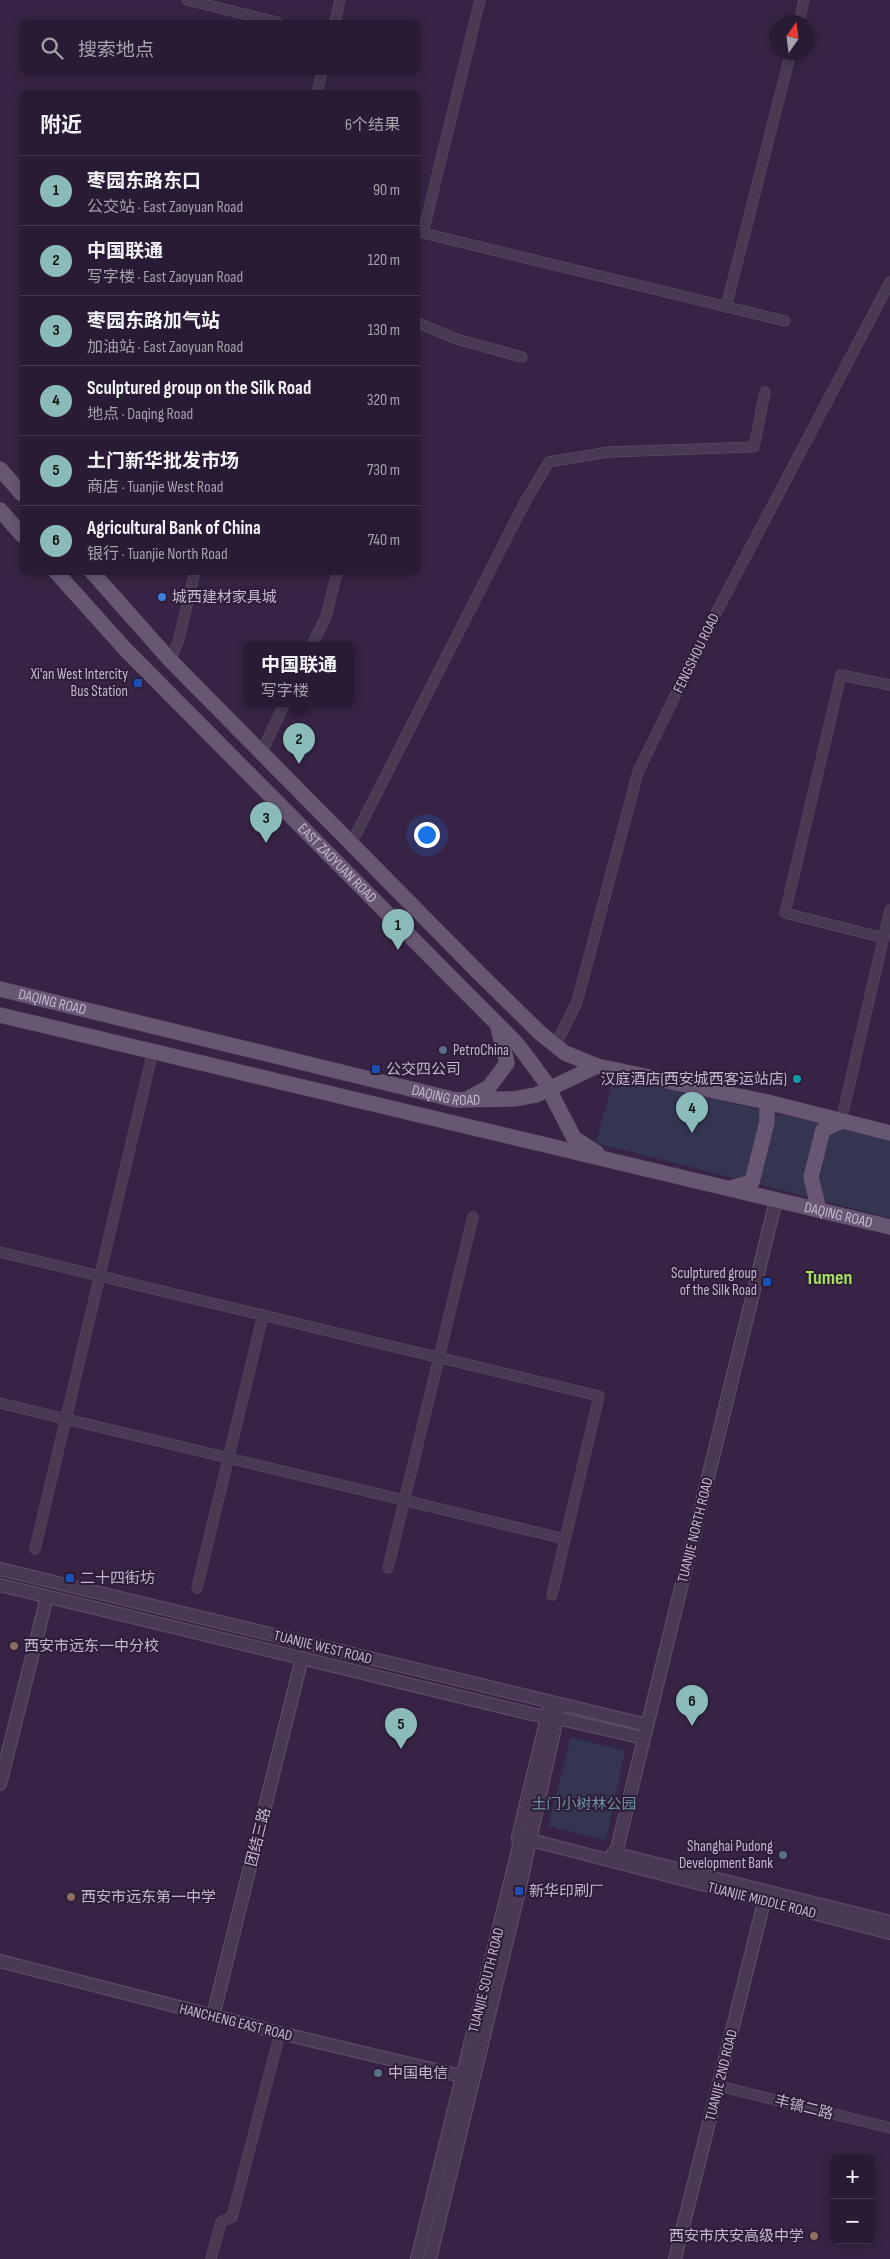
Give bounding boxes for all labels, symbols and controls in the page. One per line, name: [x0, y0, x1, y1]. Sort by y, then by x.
north arrow: [770, 15, 815, 60]
search box: [20, 20, 420, 75]
icon: search: [38, 34, 66, 62]
text: 搜索地点: [78, 39, 154, 62]
text: 附近: [40, 113, 82, 138]
text: 6个结果: [345, 116, 400, 135]
text: 枣园东路东口: [87, 170, 201, 193]
text: 1: [53, 181, 59, 200]
text: 90 m: [373, 181, 400, 200]
text: 公交站 · East Zaoyuan Road: [87, 198, 243, 217]
text: 中国联通: [87, 240, 163, 263]
text: 2: [52, 251, 60, 270]
text: 120 m: [368, 251, 400, 270]
text: 写字楼 · East Zaoyuan Road: [87, 268, 243, 287]
text: 枣园东路加气站: [87, 310, 220, 333]
text: 3: [52, 321, 60, 340]
text: 130 m: [368, 321, 400, 340]
text: 加油站 · East Zaoyuan Road: [87, 338, 243, 357]
text: Sculptured group on the Silk Road: [87, 377, 311, 400]
text: 4: [52, 391, 60, 410]
text: 320 m: [367, 391, 400, 410]
text: 地点 · Daqing Road: [87, 405, 193, 424]
text: 土门新华批发市场: [87, 450, 239, 473]
text: 5: [52, 461, 60, 480]
text: 730 m: [367, 461, 400, 480]
text: 商店 · Tuanjie West Road: [87, 478, 224, 497]
text: Agricultural Bank of China: [87, 517, 261, 540]
text: 6: [52, 531, 60, 550]
text: 740 m: [368, 531, 400, 550]
text: 银行 · Tuanjie North Road: [87, 545, 228, 564]
place label: 城西建材家具城: [172, 588, 277, 607]
marker: 城西建材家具城: [156, 591, 168, 603]
street label: FENGSHOU ROAD: [669, 610, 724, 696]
popup: [244, 642, 354, 707]
text: 中国联通: [261, 654, 337, 677]
place label: Xi'an West Intercity Bus Station: [30, 665, 128, 701]
marker: Xi'an West Intercity Bus Station: [132, 677, 144, 689]
text: 写字楼: [261, 682, 309, 701]
pin: 2: [283, 723, 315, 764]
pin: 3: [250, 802, 282, 843]
street label: EAST ZAOYUAN ROAD: [293, 819, 381, 907]
your location: [414, 822, 440, 848]
pin: 1: [382, 909, 414, 950]
street label: DAQING ROAD: [16, 985, 88, 1020]
place label: PetroChina: [453, 1041, 509, 1060]
marker: PetroChina: [437, 1044, 449, 1056]
place label: 公交四公司: [386, 1060, 461, 1079]
marker: 公交四公司: [370, 1063, 382, 1075]
place label: 汉庭酒店(西安城西客运站店): [601, 1070, 787, 1089]
marker: 汉庭酒店(西安城西客运站店): [791, 1073, 803, 1085]
street label: DAQING ROAD: [410, 1081, 481, 1111]
pin: 4: [676, 1092, 708, 1133]
street label: DAQING ROAD: [802, 1198, 874, 1233]
place label: Sculptured group of the Silk Road: [671, 1264, 757, 1300]
district label: Tumen: [805, 1266, 853, 1290]
marker: Sculptured group of the Silk Road: [761, 1276, 773, 1288]
street label: TUANJIE NORTH ROAD: [673, 1475, 718, 1585]
place label: 二十四街坊: [80, 1569, 155, 1588]
marker: 二十四街坊: [64, 1572, 76, 1584]
street label: TUANJIE WEST ROAD: [272, 1626, 374, 1669]
place label: 西安市远东一中分校: [24, 1637, 159, 1656]
marker: 西安市远东一中分校: [8, 1640, 20, 1652]
pin: 6: [676, 1685, 708, 1726]
pin: 5: [385, 1708, 417, 1749]
park label: 土门小树林公园: [531, 1795, 637, 1814]
street label: 团结三路: [242, 1806, 275, 1869]
place label: Shanghai Pudong Development Bank: [679, 1837, 773, 1873]
marker: Shanghai Pudong Development Bank: [777, 1849, 789, 1861]
street label: TUANJIE MIDDLE ROAD: [706, 1878, 818, 1923]
place label: 新华印刷厂: [529, 1882, 604, 1901]
marker: 新华印刷厂: [513, 1885, 525, 1897]
place label: 西安市远东第一中学: [81, 1888, 216, 1907]
marker: 西安市远东第一中学: [65, 1891, 77, 1903]
street label: TUANJIE SOUTH ROAD: [464, 1926, 509, 2035]
street label: HANCHENG EAST ROAD: [178, 1999, 294, 2046]
street label: TUANJIE 2ND ROAD: [701, 2027, 742, 2123]
place label: 中国电信: [388, 2064, 448, 2083]
marker: 中国电信: [372, 2067, 384, 2079]
street label: 丰镐二路: [772, 2091, 835, 2124]
map controls: [830, 2154, 875, 2244]
button: +: [830, 2154, 875, 2199]
button: −: [830, 2199, 875, 2244]
place label: 西安市庆安高级中学: [669, 2227, 804, 2246]
marker: 西安市庆安高级中学: [808, 2230, 820, 2242]

